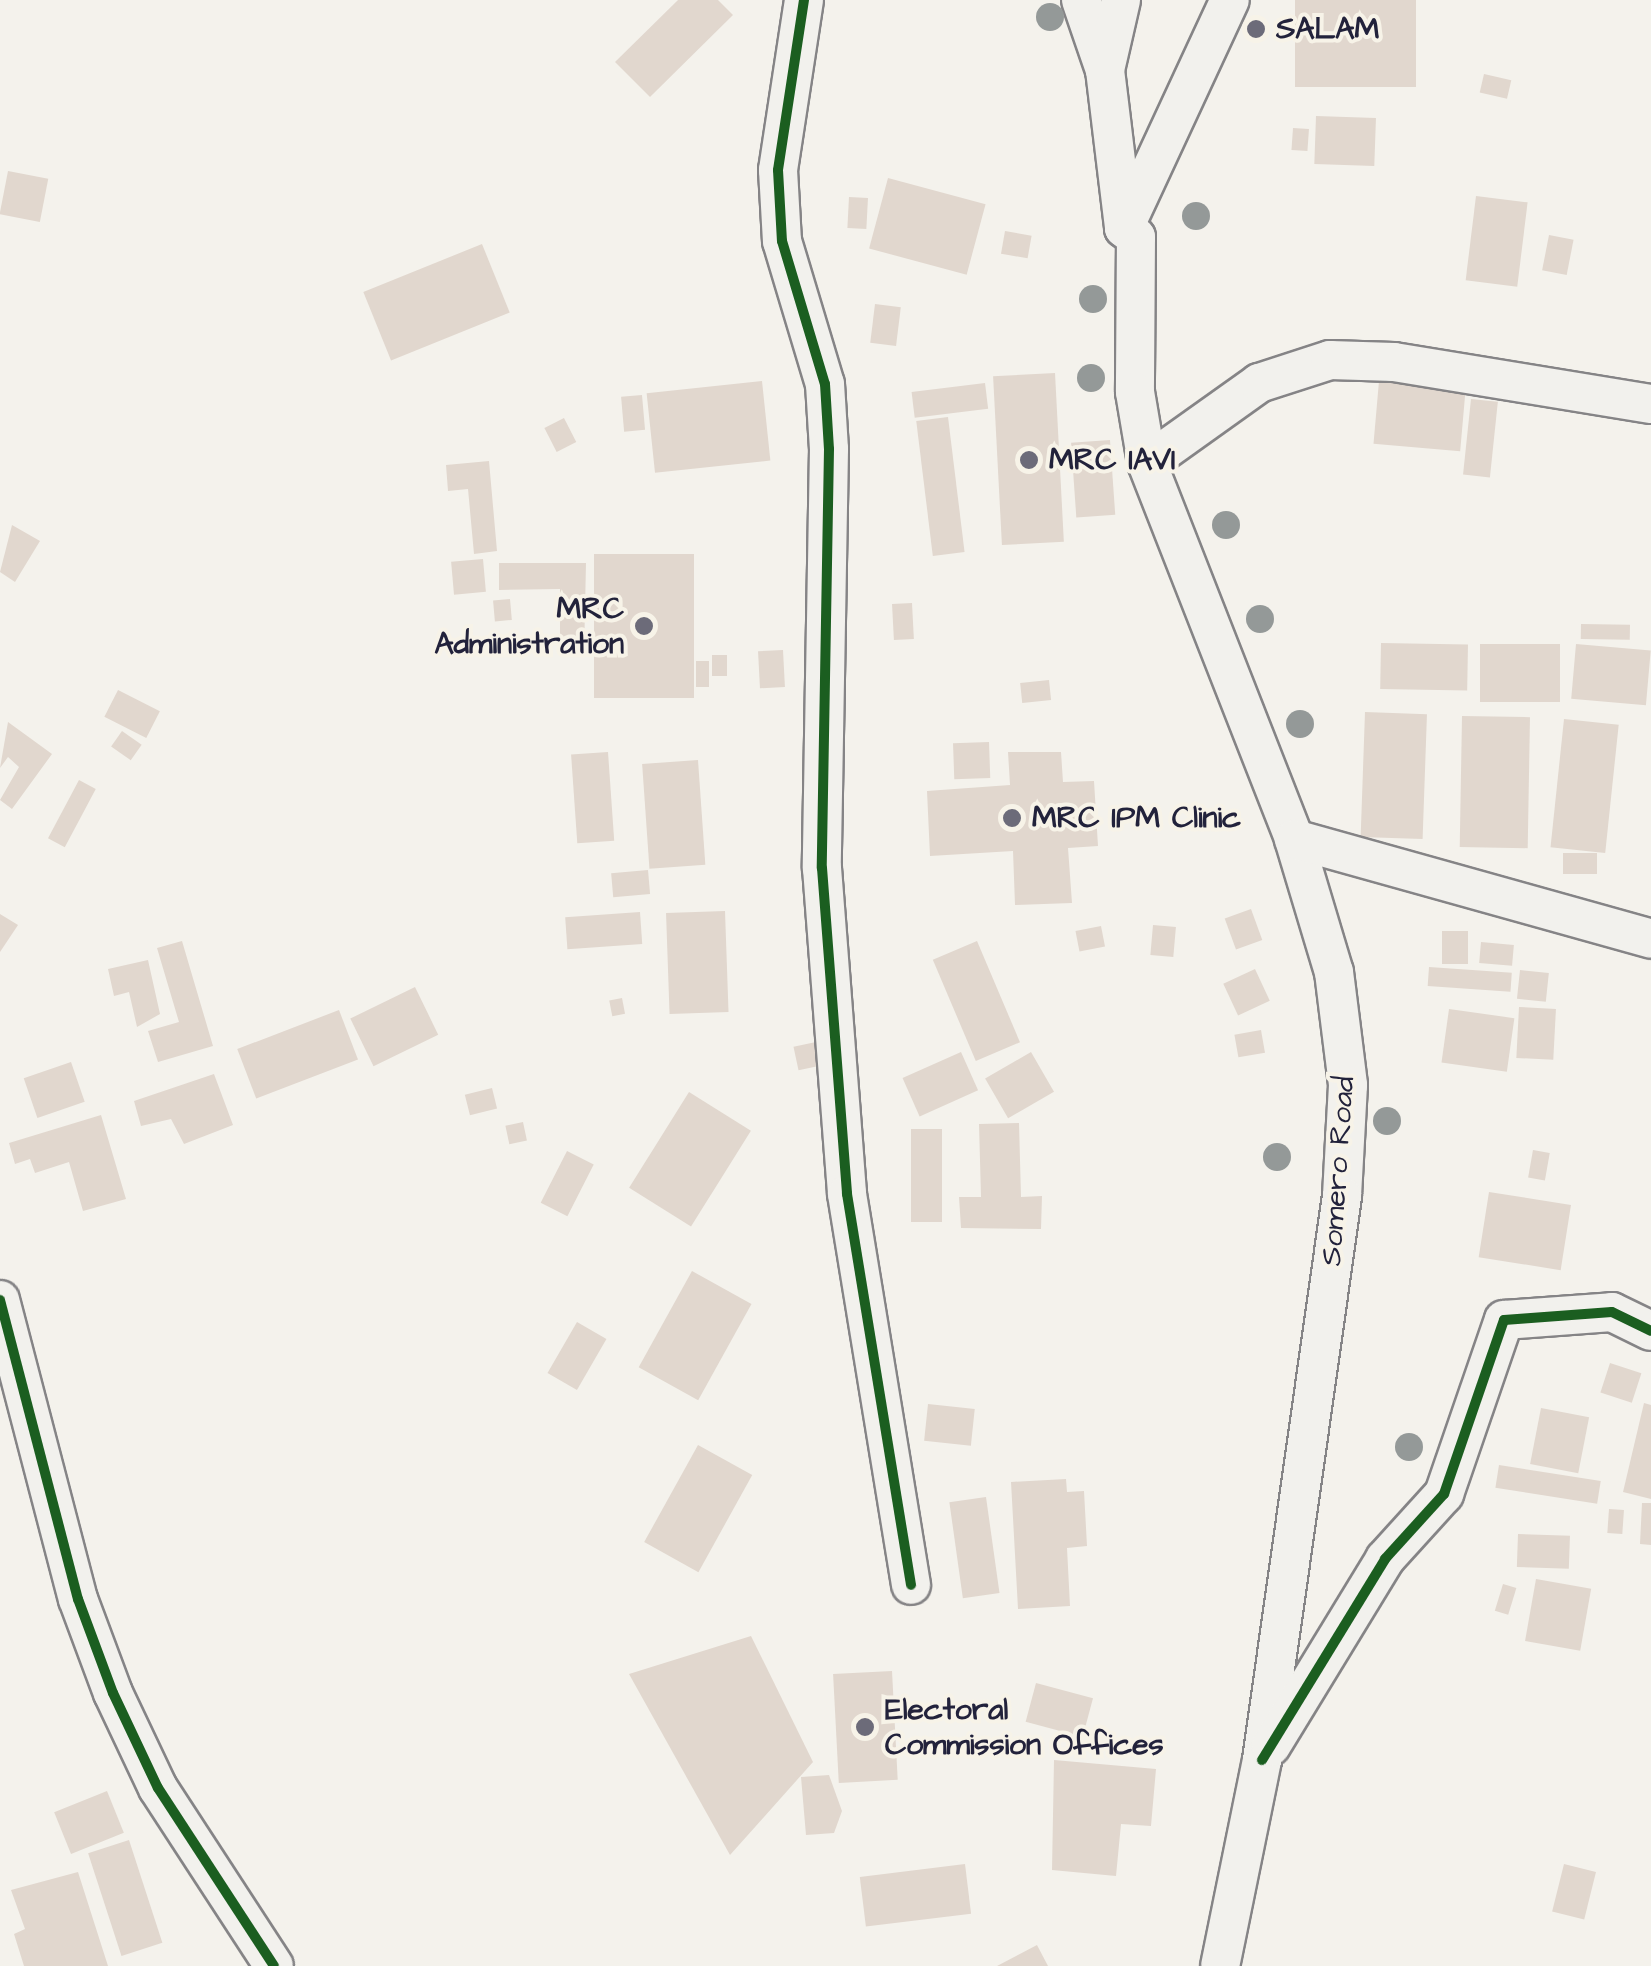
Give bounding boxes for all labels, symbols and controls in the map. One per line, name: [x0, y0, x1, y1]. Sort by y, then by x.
place label: SALAM: [1276, 11, 1379, 47]
marker: SALAM: [1245, 18, 1267, 40]
place label: MRC IAVI: [1049, 442, 1176, 478]
marker: MRC IAVI: [1018, 449, 1040, 471]
place label: MRC Administration: [434, 591, 624, 662]
marker: MRC Administration: [633, 615, 655, 637]
place label: MRC IPM Clinic: [1032, 800, 1241, 836]
marker: MRC IPM Clinic: [1001, 807, 1023, 829]
street label: Somero Road: [1313, 1075, 1363, 1267]
place label: Electoral Commission Offices: [885, 1692, 1163, 1762]
marker: Electoral Commission Offices: [854, 1716, 876, 1738]

